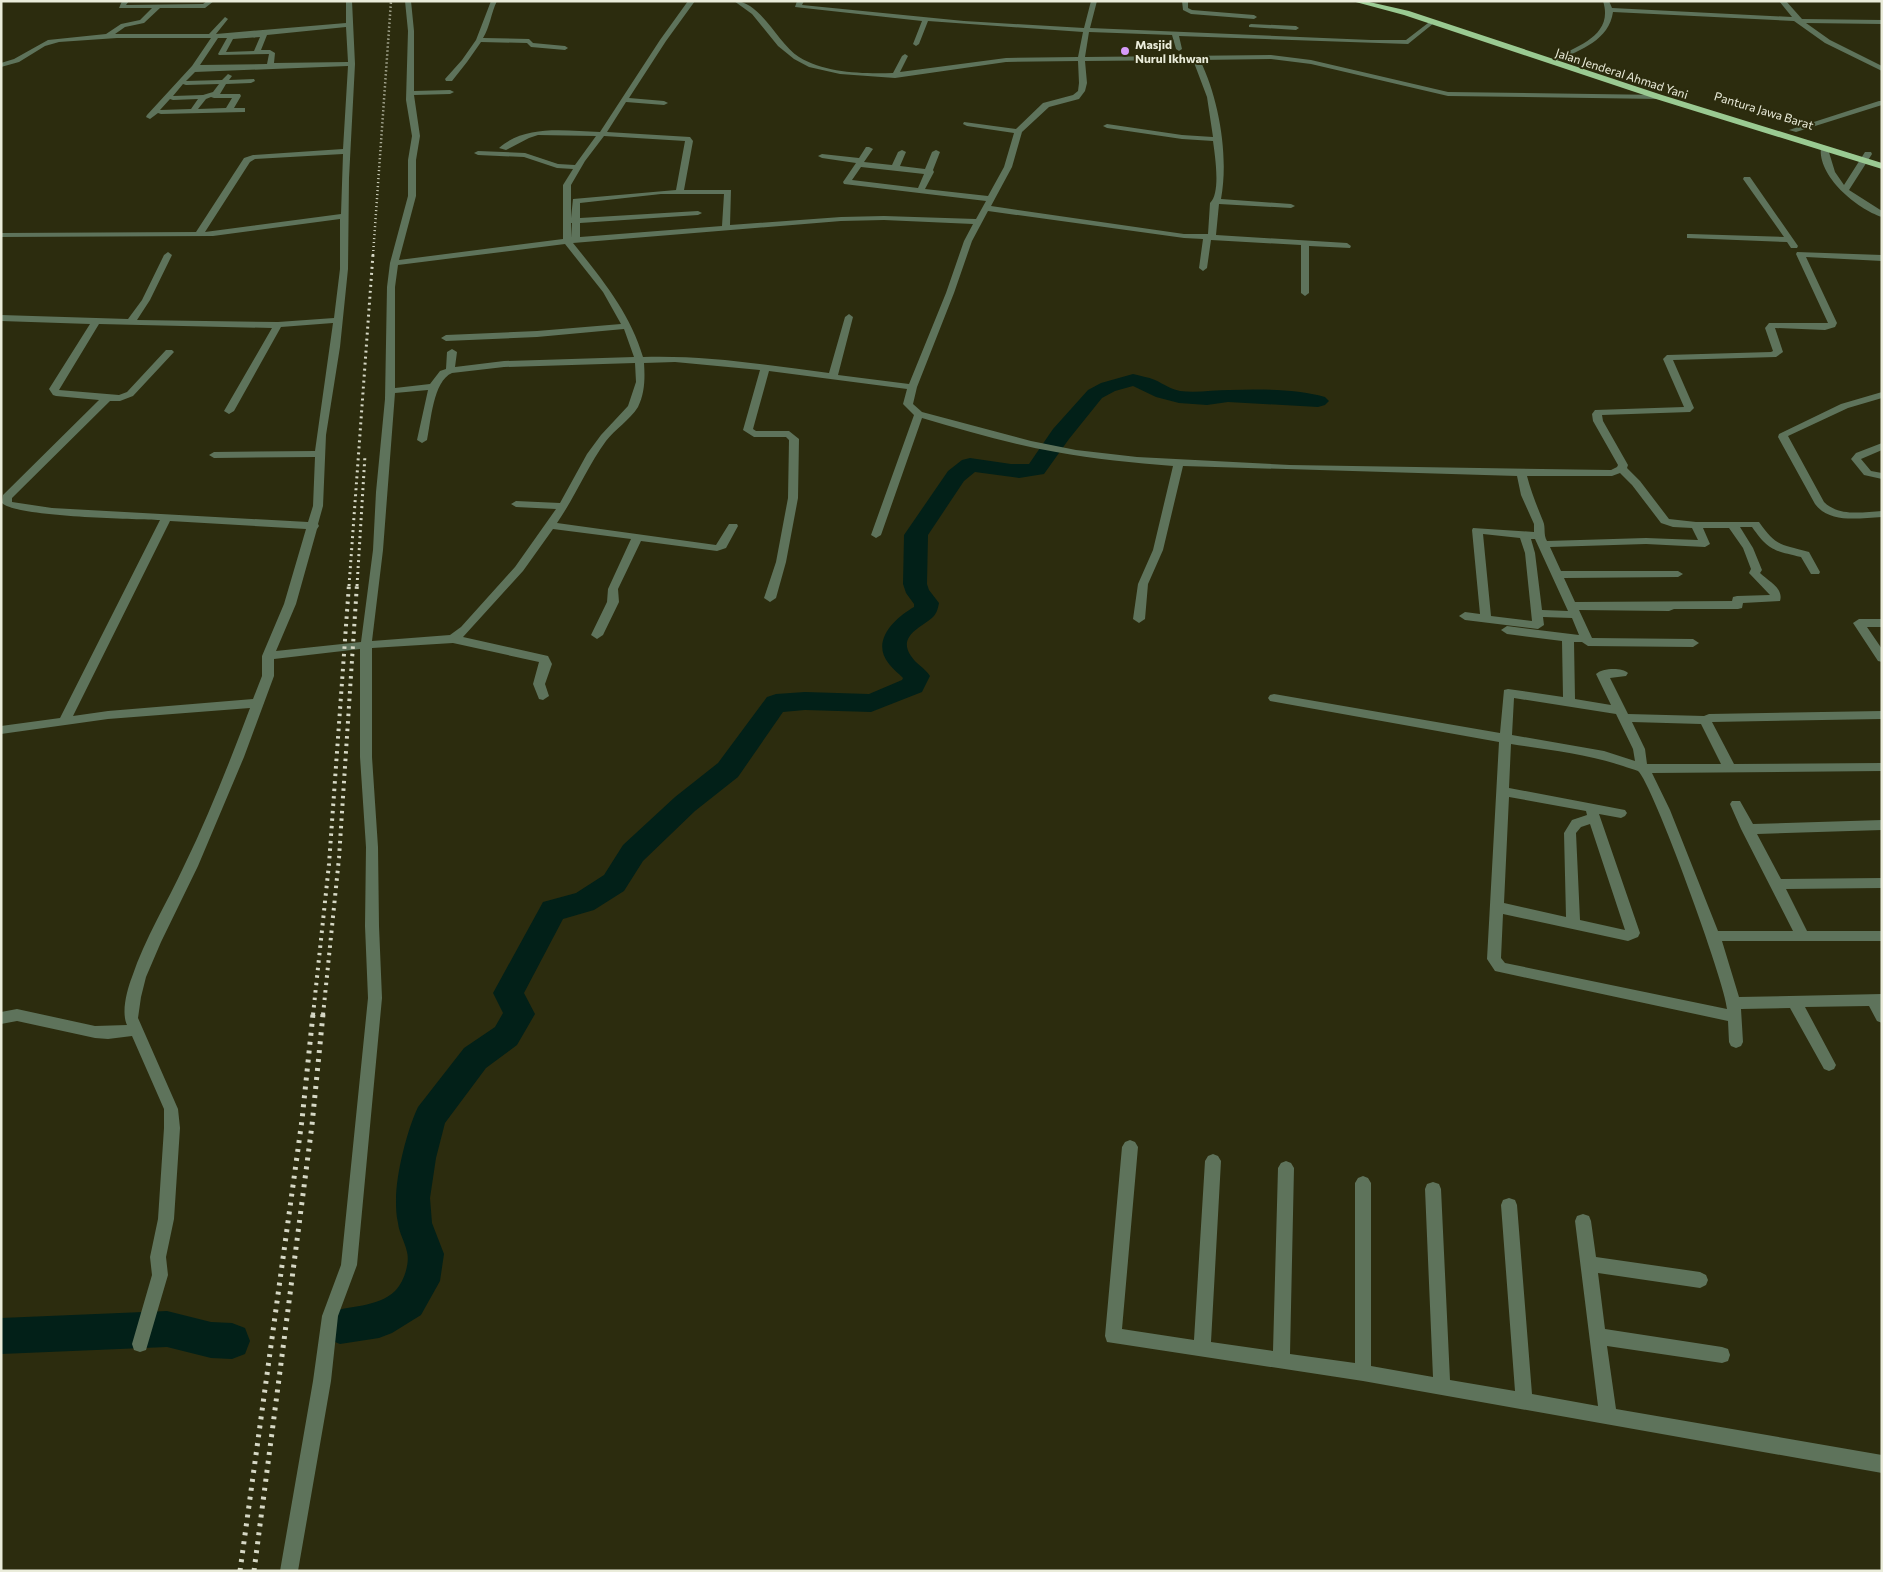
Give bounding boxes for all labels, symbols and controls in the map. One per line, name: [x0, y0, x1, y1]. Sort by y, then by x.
place label: Masjid Nurul Ikhwan: [1135, 37, 1209, 65]
marker: Masjid Nurul Ikhwan: [1119, 45, 1131, 57]
street label: Jalan Jenderal Ahmad Yani: [1554, 45, 1690, 102]
street label: Pantura Jawa Barat: [1712, 88, 1815, 133]

